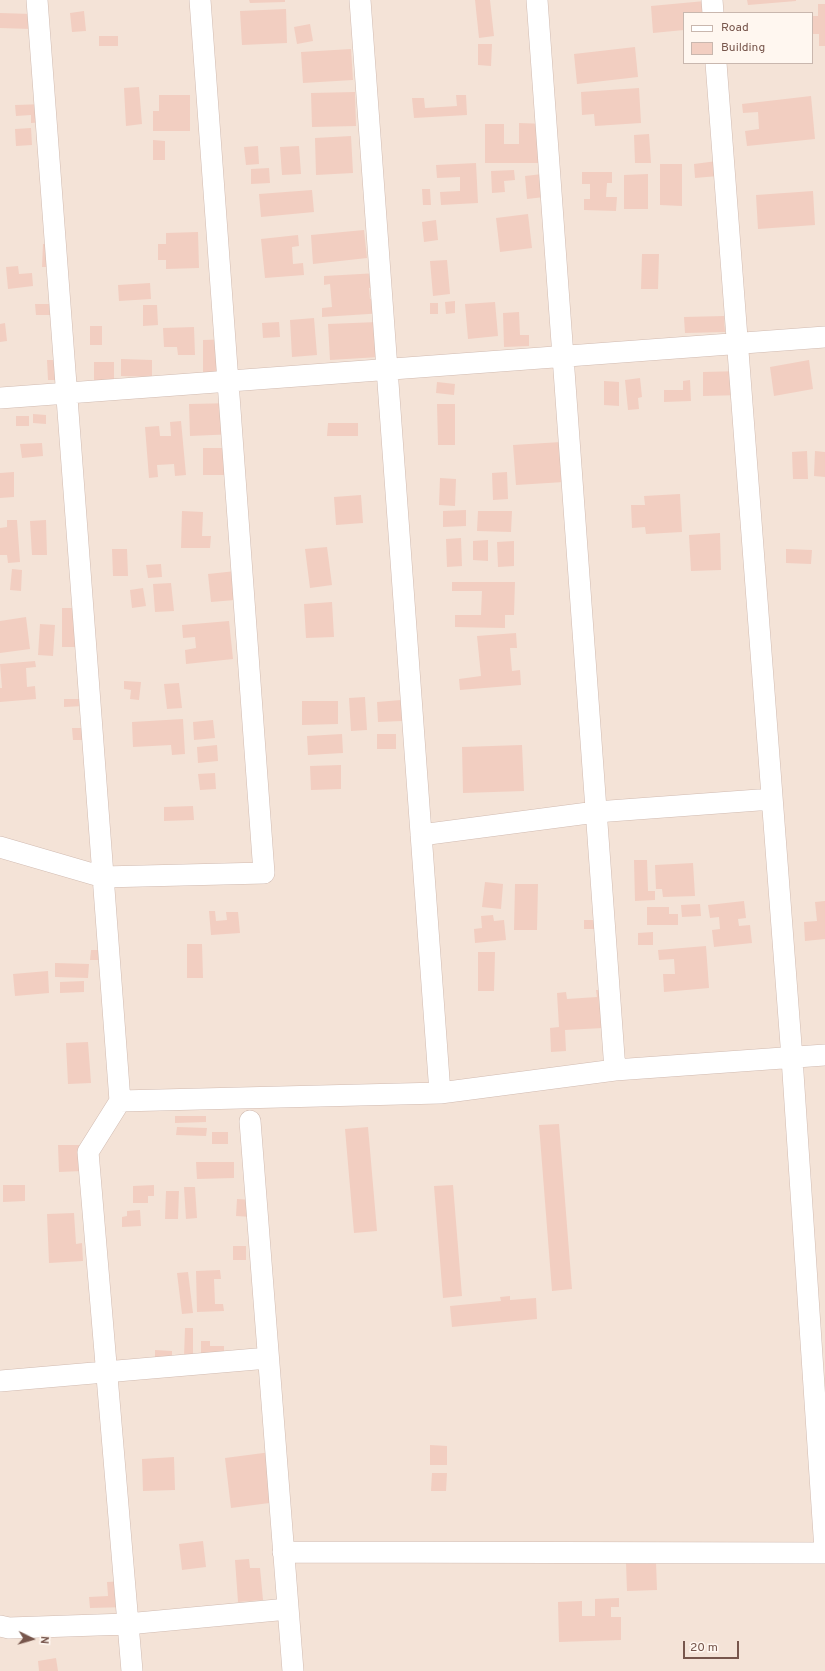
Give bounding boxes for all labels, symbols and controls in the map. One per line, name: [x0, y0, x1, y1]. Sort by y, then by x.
legend: [683, 12, 813, 64]
text: Road: [721, 20, 749, 36]
text: Building: [721, 40, 765, 56]
north arrow: [12, 1619, 52, 1659]
scale bar: [685, 1633, 741, 1659]
text: N: [37, 1635, 51, 1645]
text: 20 m: [690, 1640, 718, 1656]

